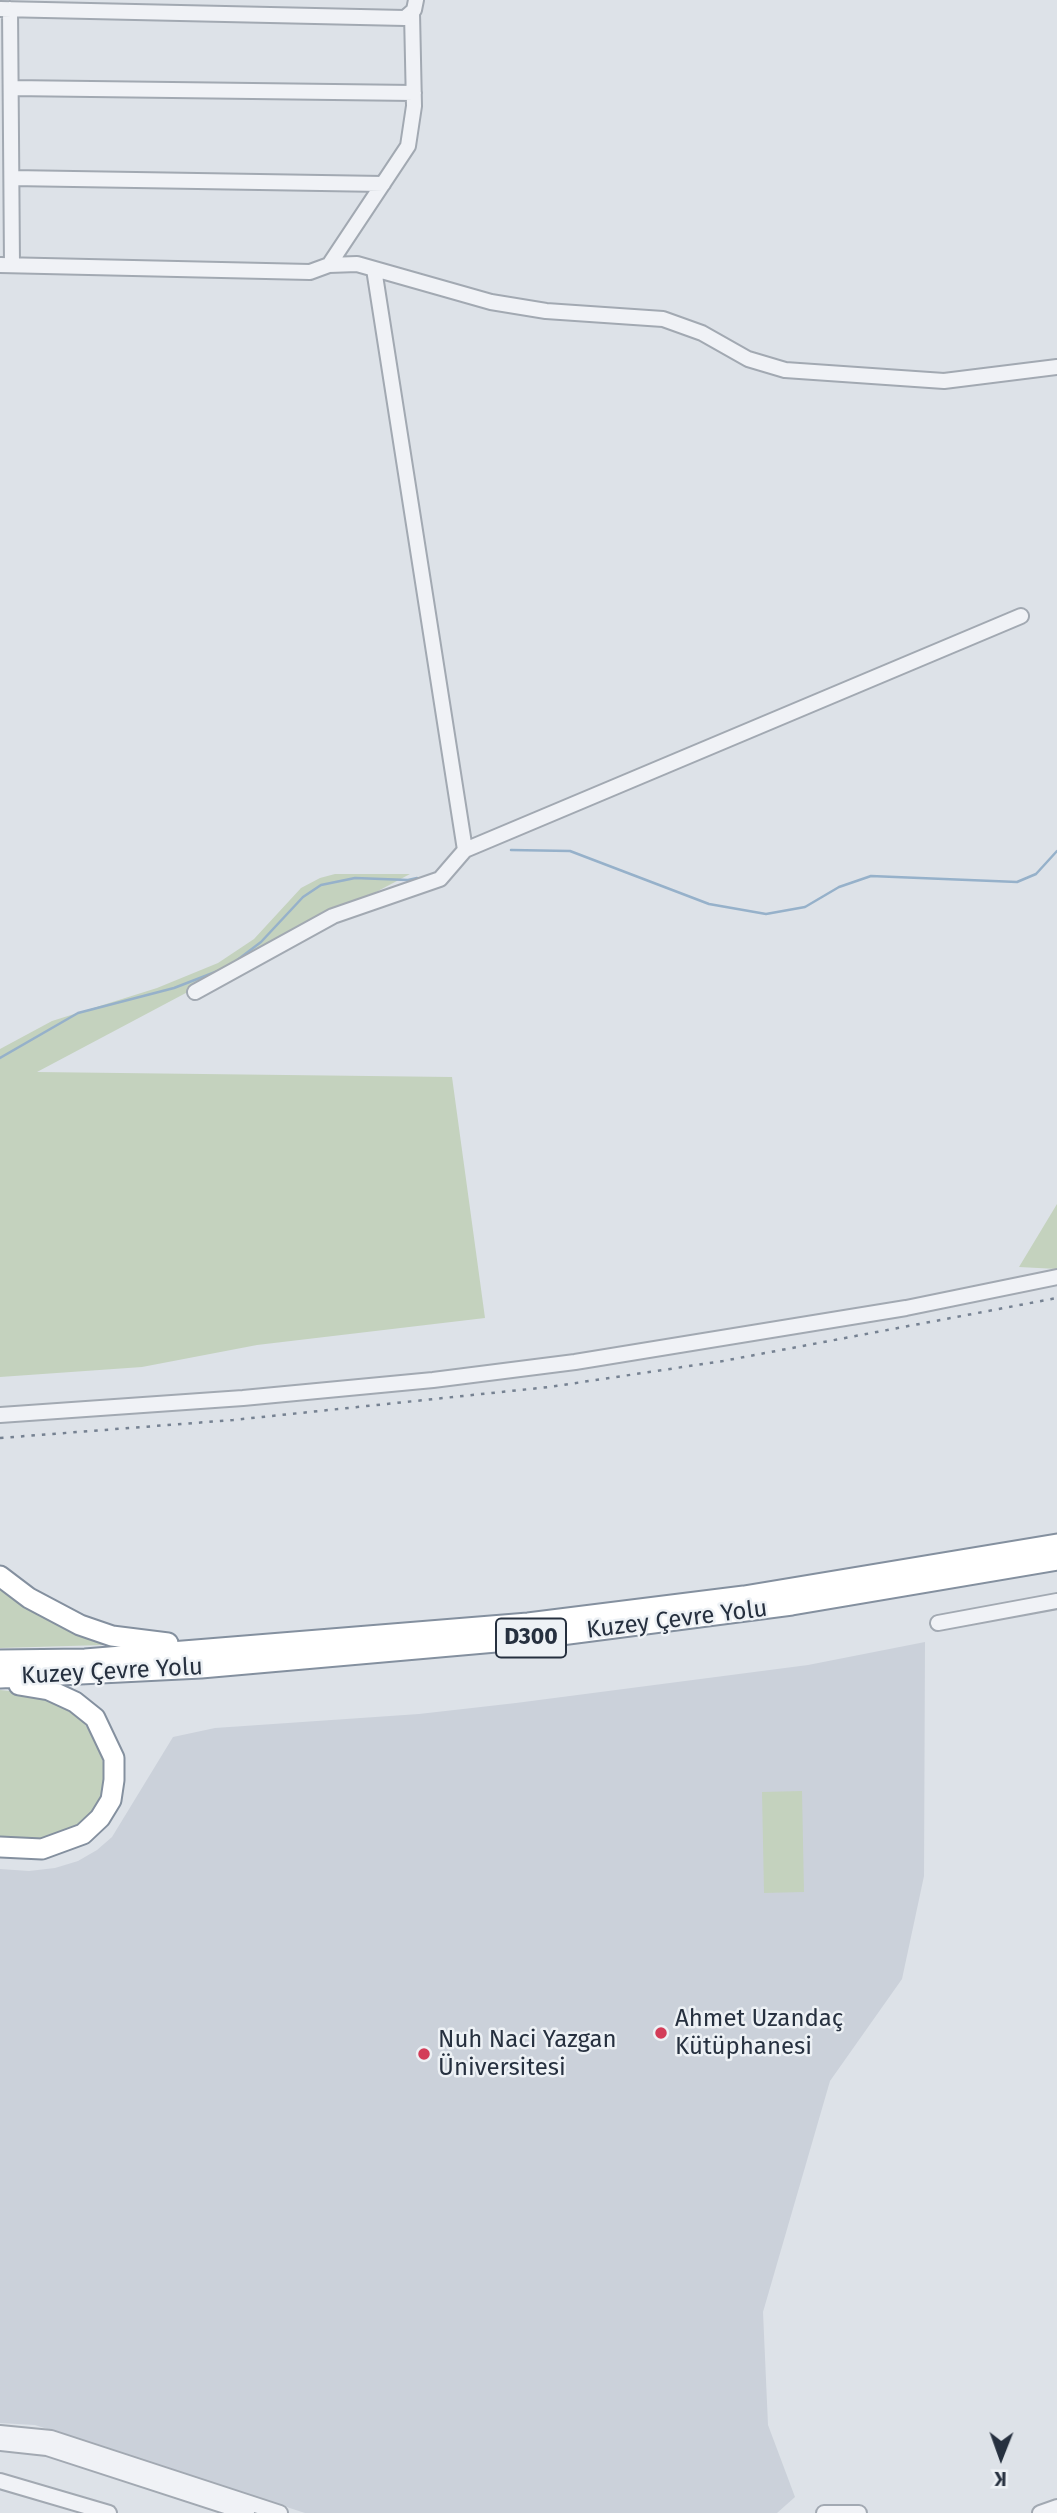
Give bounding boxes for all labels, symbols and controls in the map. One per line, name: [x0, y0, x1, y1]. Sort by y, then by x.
street label: Kuzey Çevre Yolu: [585, 1595, 769, 1645]
road number: D300: [496, 1618, 566, 1658]
street label: Kuzey Çevre Yolu: [20, 1653, 204, 1691]
place label: Ahmet Uzandaç Kütüphanesi: [675, 2005, 843, 2061]
marker: Ahmet Uzandaç Kütüphanesi: [653, 2025, 669, 2041]
place label: Nuh Naci Yazgan Üniversitesi: [438, 2026, 617, 2082]
marker: Nuh Naci Yazgan Üniversitesi: [416, 2046, 432, 2062]
north arrow: [966, 2422, 1036, 2492]
text: K: [994, 2467, 1007, 2490]

